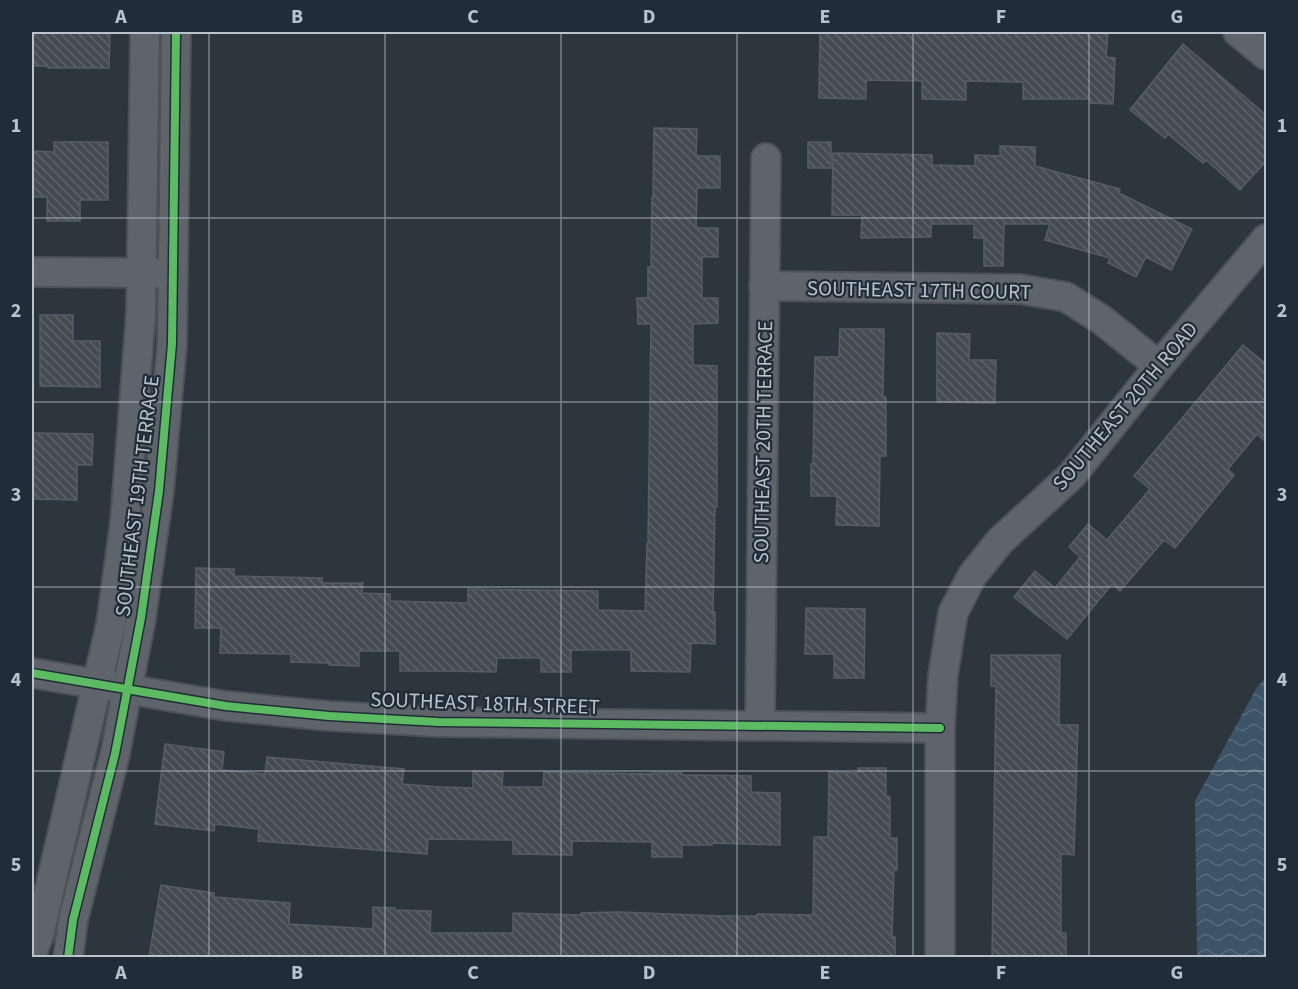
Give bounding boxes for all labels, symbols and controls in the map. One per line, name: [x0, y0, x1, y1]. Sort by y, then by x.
text: A: [114, 3, 127, 31]
text: B: [291, 3, 303, 31]
text: C: [467, 3, 479, 31]
text: D: [643, 3, 655, 31]
text: E: [820, 3, 830, 31]
text: F: [996, 3, 1006, 31]
text: G: [1171, 3, 1183, 31]
text: 1: [11, 112, 21, 140]
text: 1: [1277, 112, 1287, 140]
street label: SOUTHEAST 17TH COURT: [807, 273, 1031, 307]
text: 2: [11, 297, 21, 325]
text: 2: [1277, 297, 1287, 325]
street label: SOUTHEAST 20TH ROAD: [1045, 315, 1205, 497]
street label: SOUTHEAST 20TH TERRACE: [746, 320, 780, 564]
street label: SOUTHEAST 19TH TERRACE: [107, 374, 167, 618]
text: 3: [11, 481, 21, 509]
text: 3: [1277, 481, 1287, 509]
text: 4: [11, 666, 22, 694]
text: 4: [1277, 666, 1288, 694]
street label: SOUTHEAST 18TH STREET: [370, 684, 600, 722]
text: 5: [11, 851, 21, 879]
text: 5: [1277, 851, 1287, 879]
text: A: [114, 959, 127, 987]
text: B: [291, 959, 303, 987]
text: C: [467, 959, 479, 987]
text: D: [643, 959, 655, 987]
text: E: [820, 959, 830, 987]
text: F: [996, 959, 1006, 987]
text: G: [1171, 959, 1183, 987]

